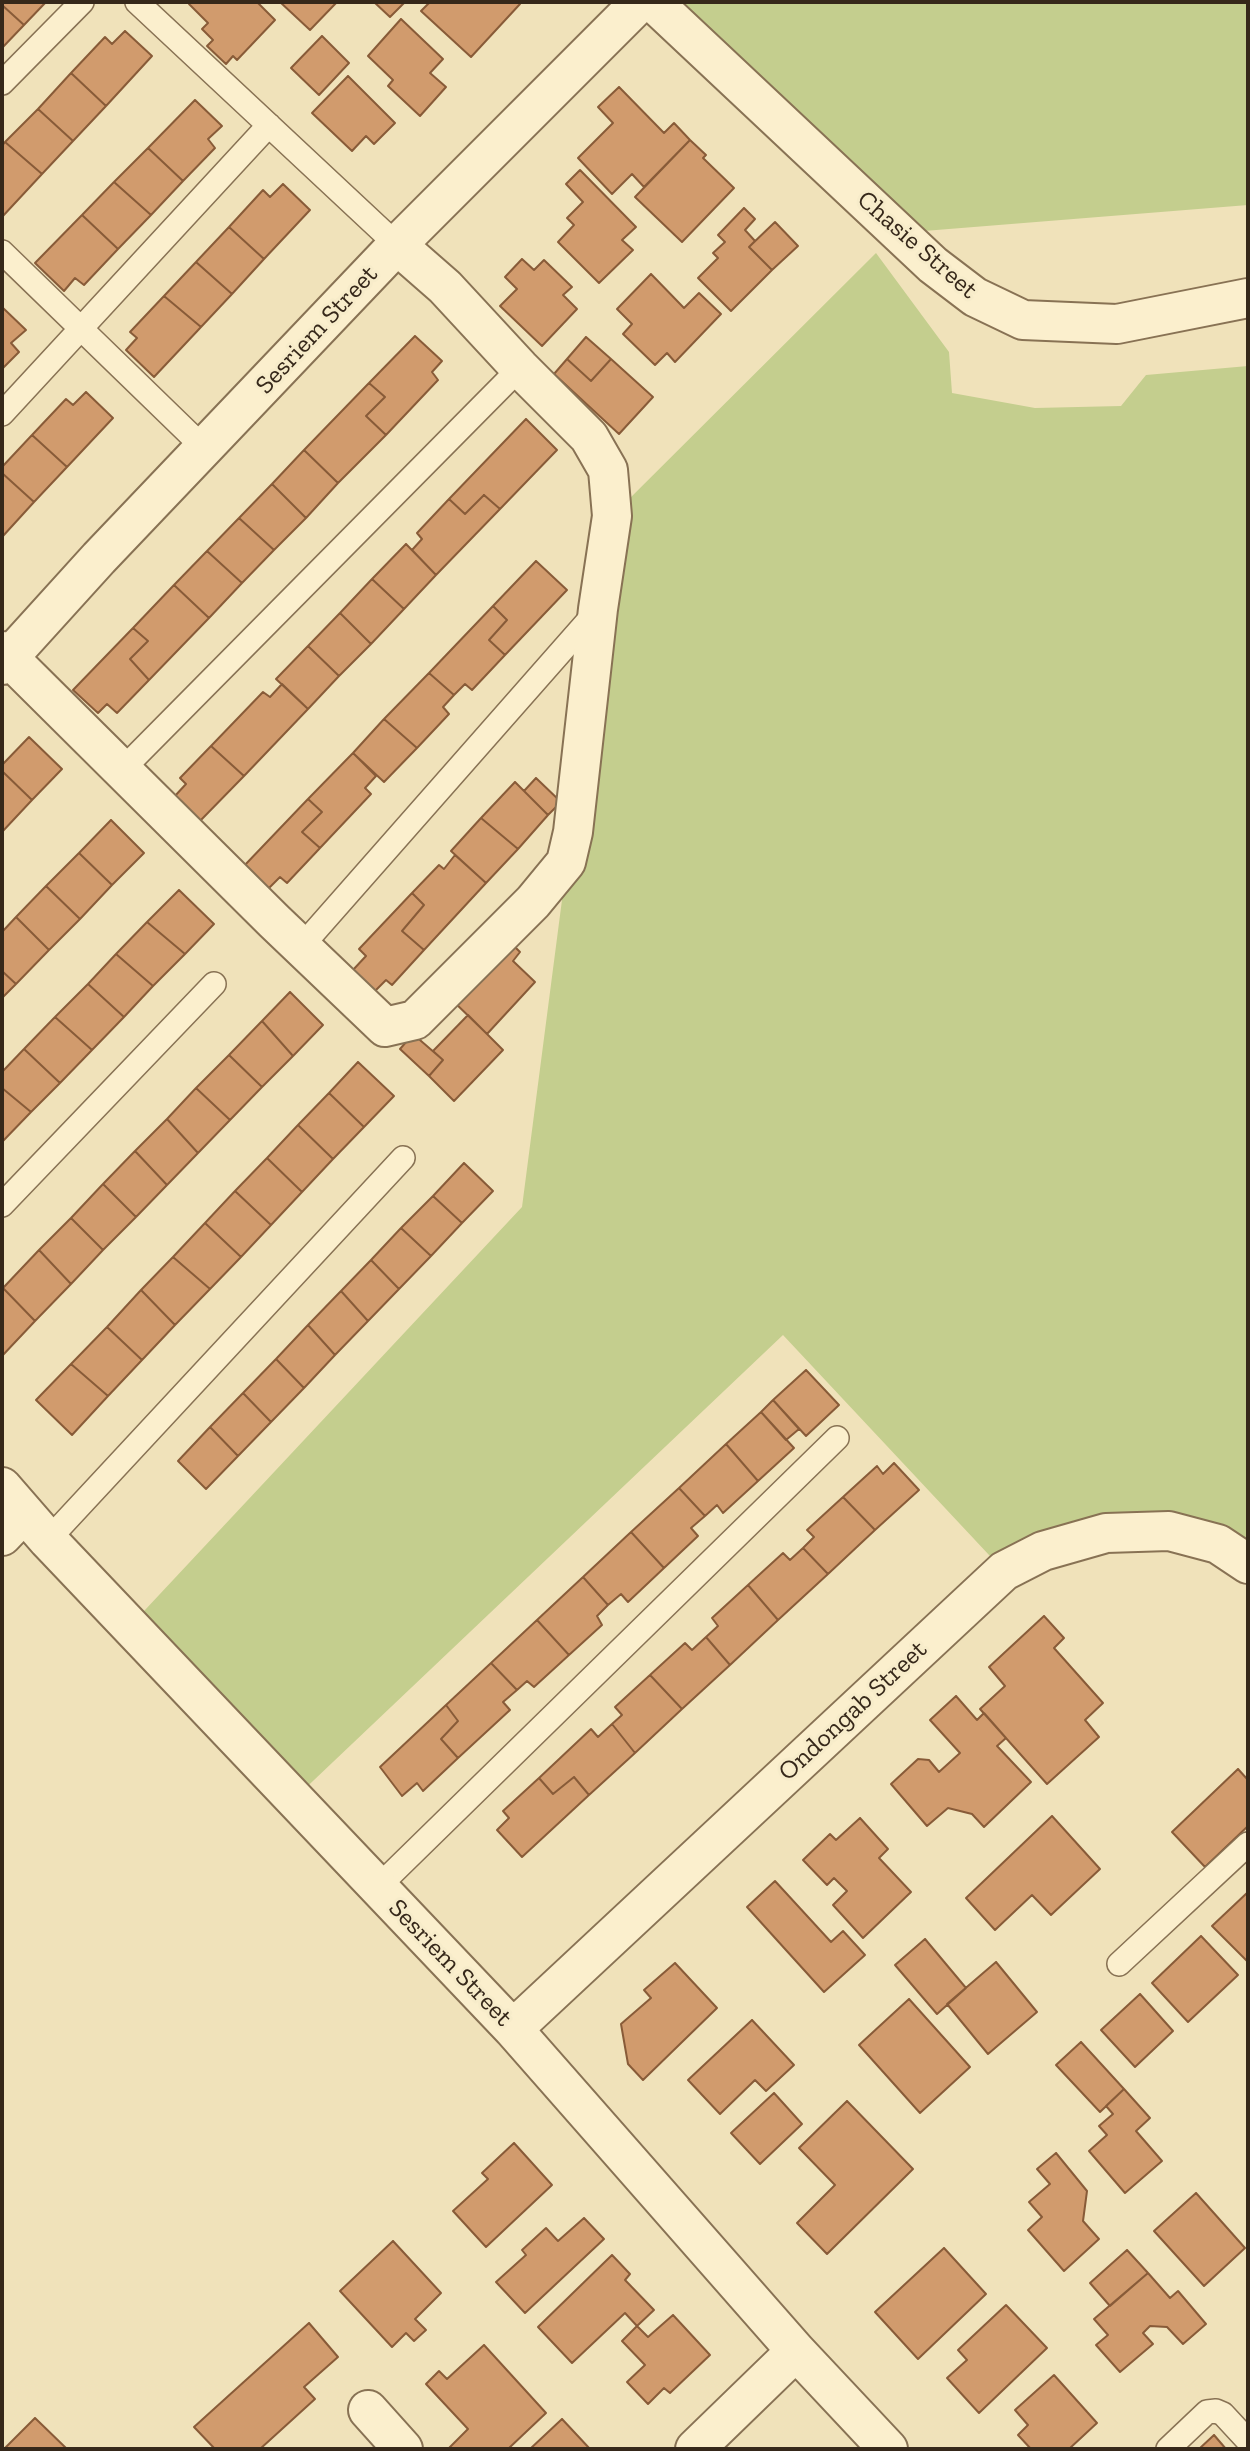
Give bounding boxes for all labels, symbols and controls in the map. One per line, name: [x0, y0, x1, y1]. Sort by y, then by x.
street label: Chasie Street: [850, 184, 984, 306]
street label: Sesriem Street: [249, 259, 385, 401]
street label: Ondongab Street: [772, 1634, 934, 1788]
street label: Sesriem Street: [382, 1893, 518, 2033]

